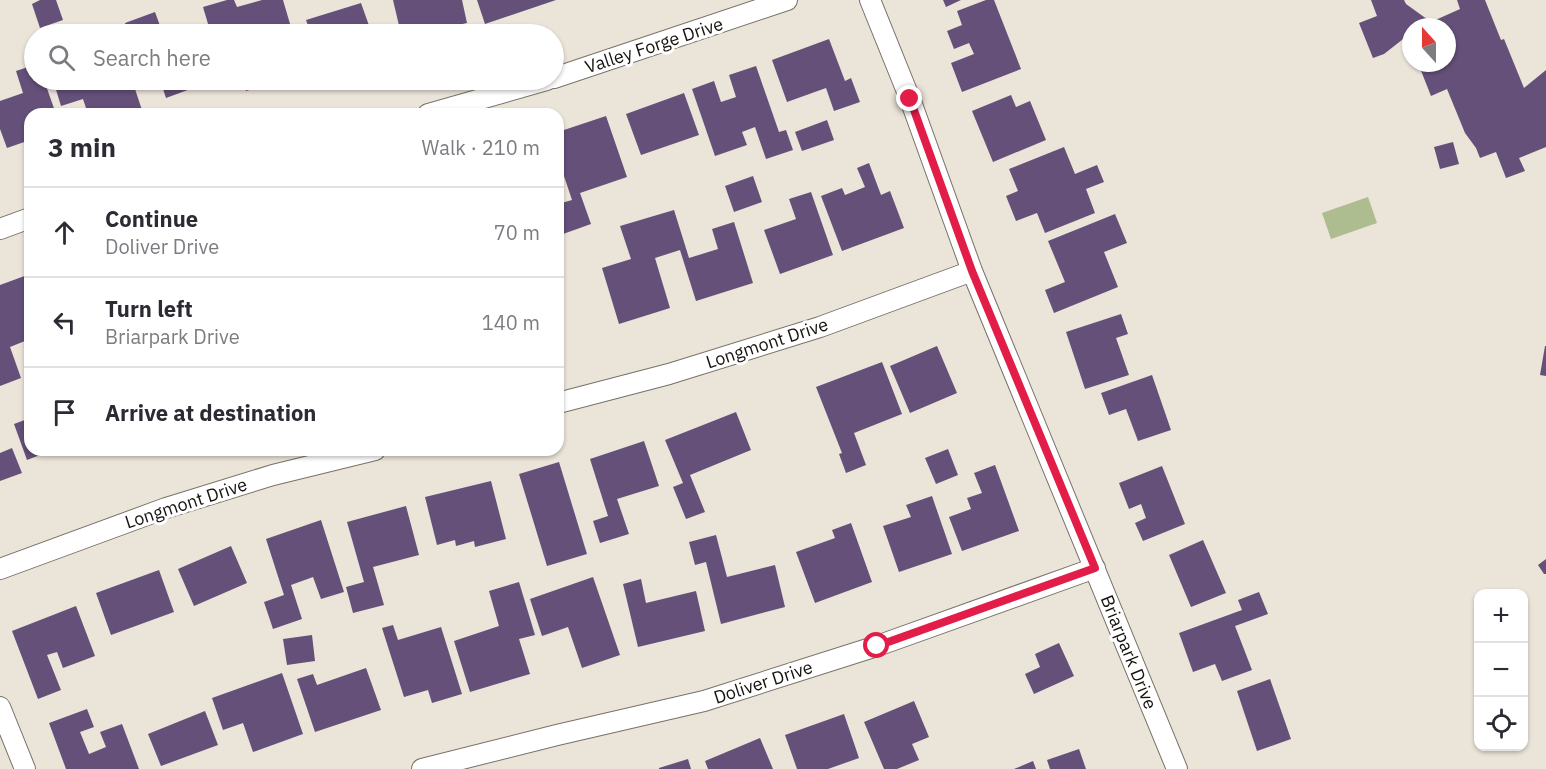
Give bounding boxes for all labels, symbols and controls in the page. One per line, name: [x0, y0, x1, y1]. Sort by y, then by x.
street label: Valley Forge Drive: [582, 12, 726, 78]
north arrow: [1402, 18, 1456, 72]
search box: [24, 24, 564, 90]
icon: search: [45, 41, 78, 74]
text: Search here: [93, 43, 211, 72]
route end: [896, 85, 922, 111]
text: 3 min: [48, 130, 116, 164]
text: Walk · 210 m: [422, 134, 540, 161]
text: Continue: [105, 204, 198, 233]
icon: ahead: [48, 216, 81, 249]
text: 70 m: [494, 219, 540, 246]
text: Doliver Drive: [105, 233, 219, 260]
text: Turn left: [105, 294, 193, 323]
icon: left: [48, 306, 81, 339]
text: 140 m: [482, 309, 540, 336]
street label: Longmont Drive: [703, 312, 831, 374]
text: Briarpark Drive: [105, 323, 240, 350]
icon: arrive: [48, 396, 81, 429]
text: Arrive at destination: [105, 398, 316, 427]
street label: Longmont Drive: [122, 472, 250, 534]
map controls: [1474, 589, 1528, 751]
button: +: [1474, 589, 1528, 643]
street label: Briarpark Drive: [1096, 591, 1162, 713]
route start: [863, 632, 889, 658]
button: −: [1474, 643, 1528, 697]
street label: Doliver Drive: [711, 655, 816, 709]
button: locate: [1474, 697, 1528, 751]

